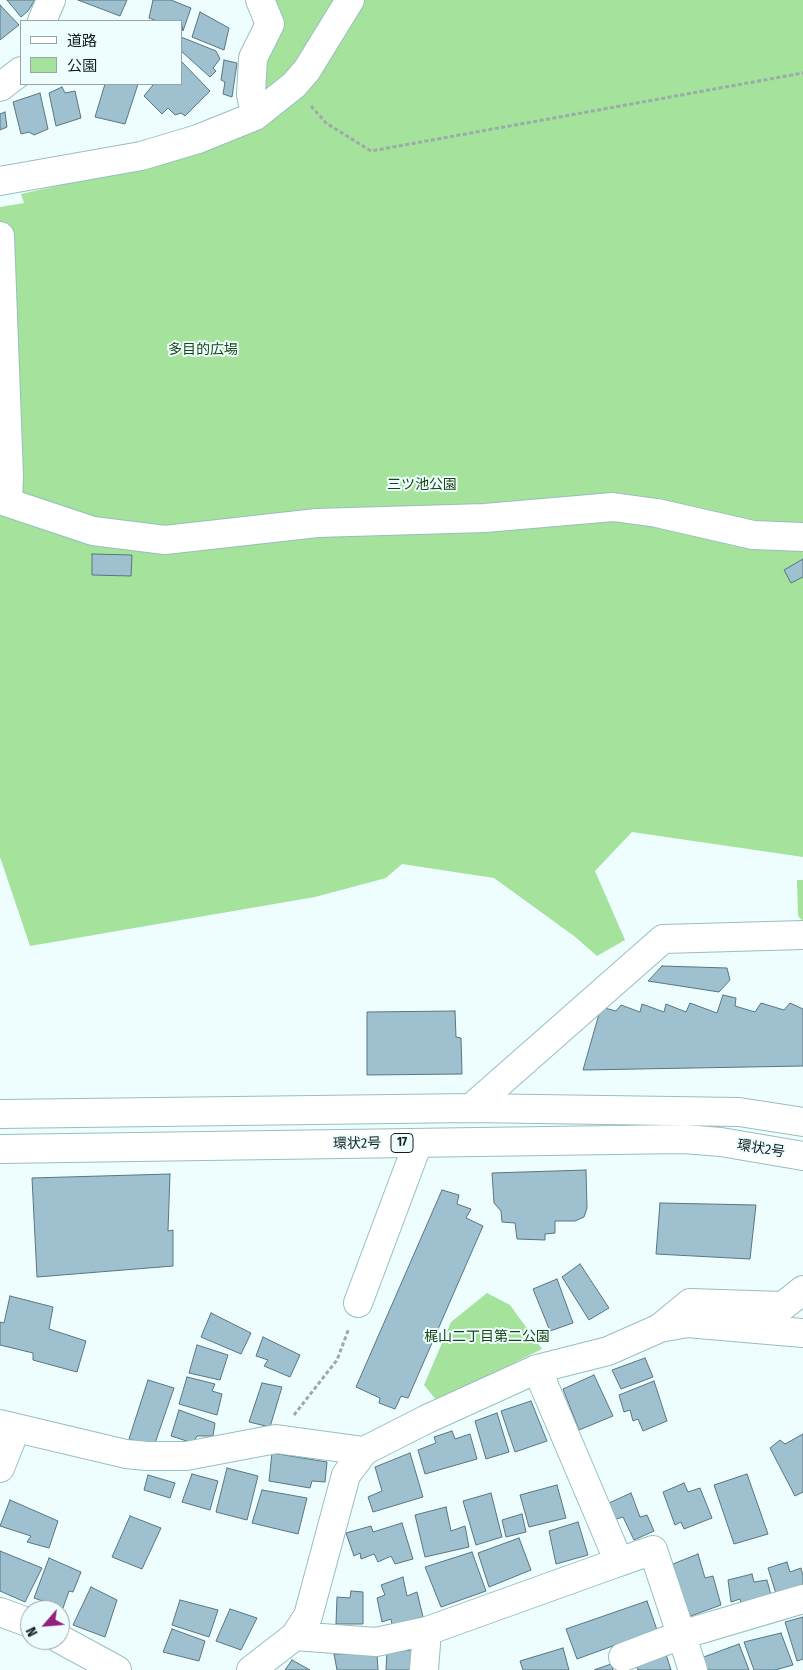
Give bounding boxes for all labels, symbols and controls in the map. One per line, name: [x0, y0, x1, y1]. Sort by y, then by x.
legend: [20, 20, 182, 85]
text: 道路: [67, 32, 97, 50]
text: 公園: [67, 57, 97, 75]
park label: 多目的広場: [168, 342, 238, 358]
park label: 三ツ池公園: [387, 477, 457, 493]
road number: 17: [391, 1134, 413, 1152]
street label: 環状2号: [333, 1135, 381, 1153]
street label: 環状2号: [736, 1137, 786, 1161]
park label: 梶山二丁目第二公園: [424, 1329, 550, 1345]
north arrow: [20, 1600, 70, 1650]
text: N: [23, 1624, 42, 1639]

